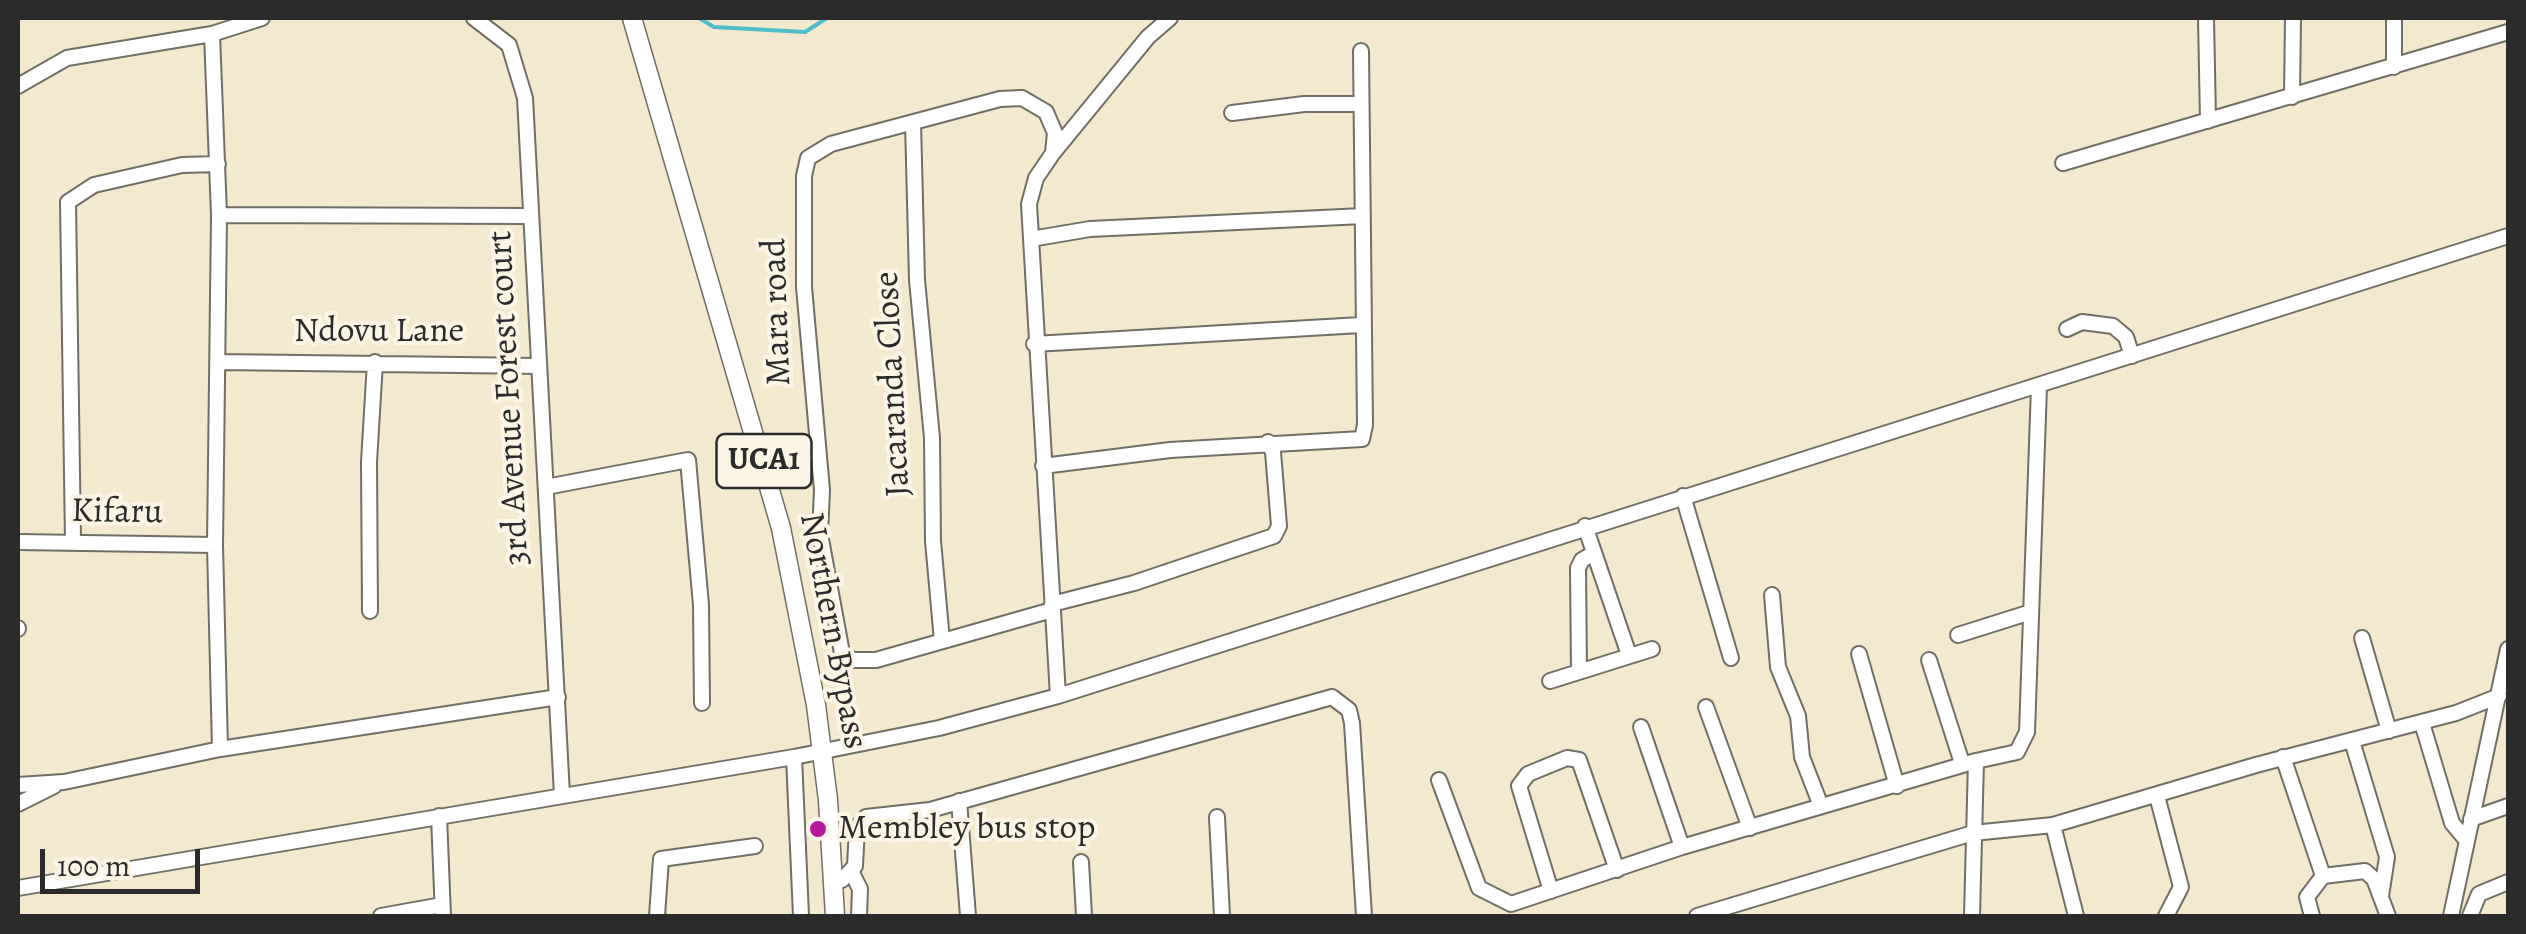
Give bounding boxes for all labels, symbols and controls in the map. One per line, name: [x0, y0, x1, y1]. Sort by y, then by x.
street label: 3rd Avenue Forest court: [480, 230, 540, 566]
street label: Mara road: [754, 238, 802, 386]
street label: Jacaranda Close: [867, 270, 921, 498]
street label: Ndovu Lane: [294, 311, 464, 353]
road number: UCA1: [716, 434, 812, 488]
street label: Kifaru: [71, 491, 163, 535]
street label: Northern Bypass: [789, 509, 875, 753]
place label: Membley bus stop: [838, 808, 1096, 850]
marker: Membley bus stop: [807, 818, 829, 840]
scale bar: [45, 829, 205, 891]
text: 100 m: [57, 846, 130, 886]

